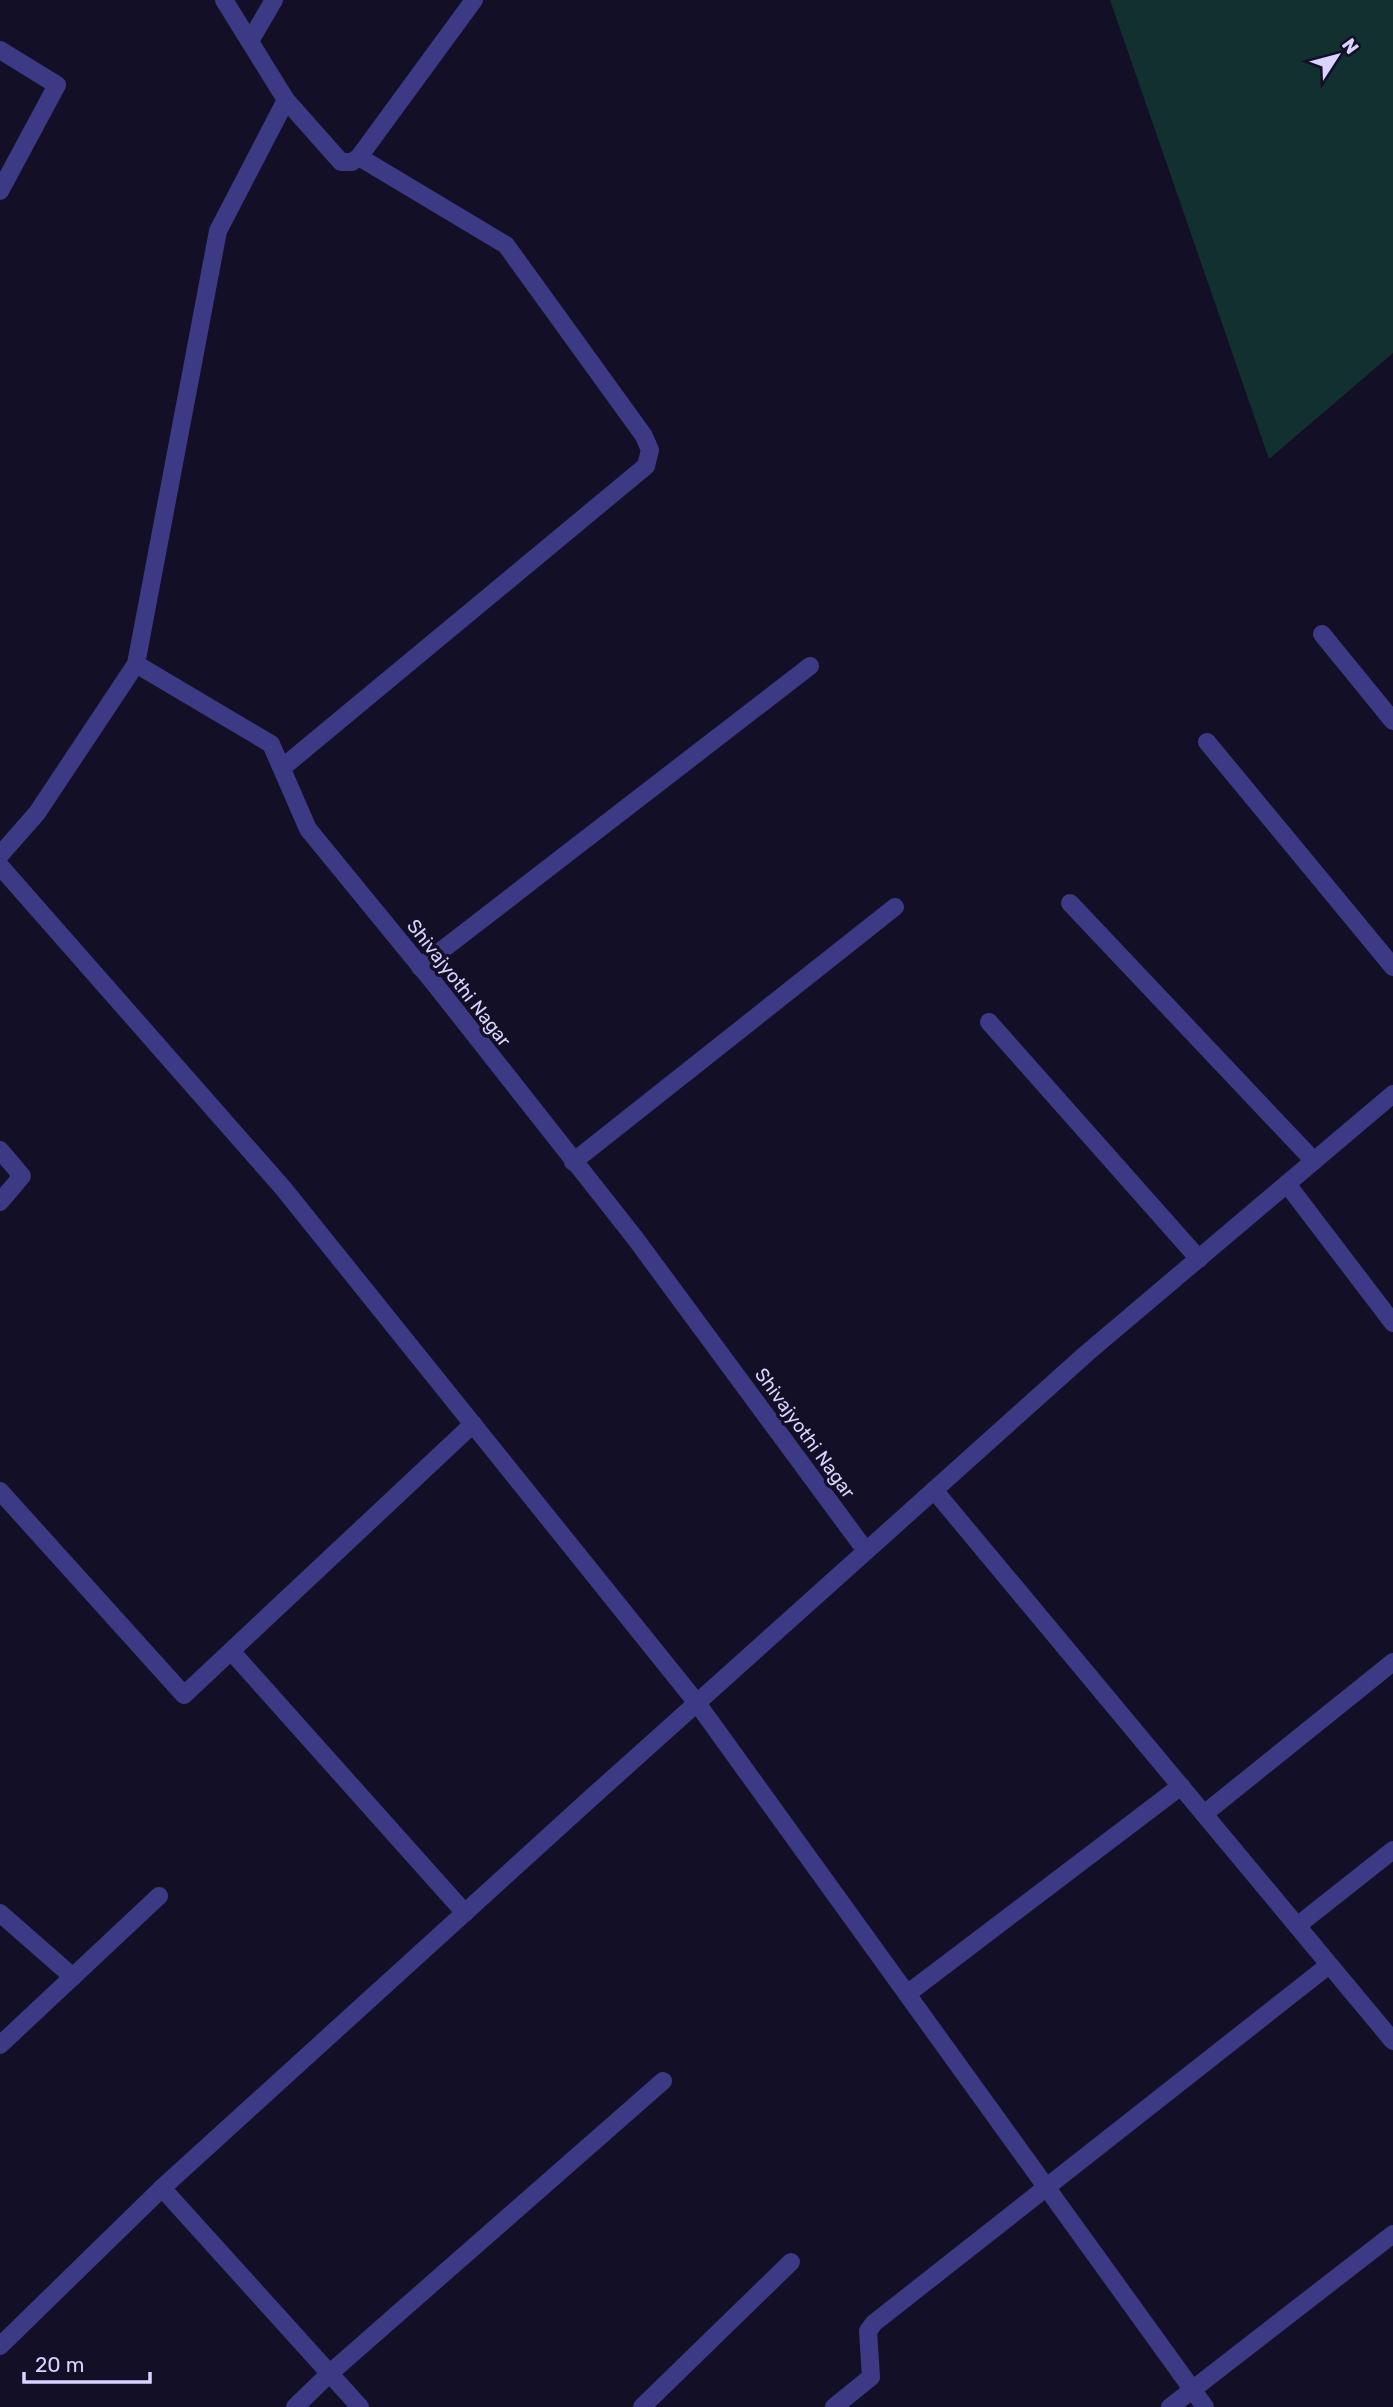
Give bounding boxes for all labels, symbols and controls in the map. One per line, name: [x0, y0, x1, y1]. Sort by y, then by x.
north arrow: [1302, 21, 1372, 91]
text: N: [1337, 34, 1364, 59]
street label: Shivajyothi Nagar: [402, 915, 516, 1052]
street label: Shivajyothi Nagar: [750, 1363, 860, 1503]
scale bar: [24, 2340, 150, 2384]
text: 20 m: [35, 2352, 84, 2377]

